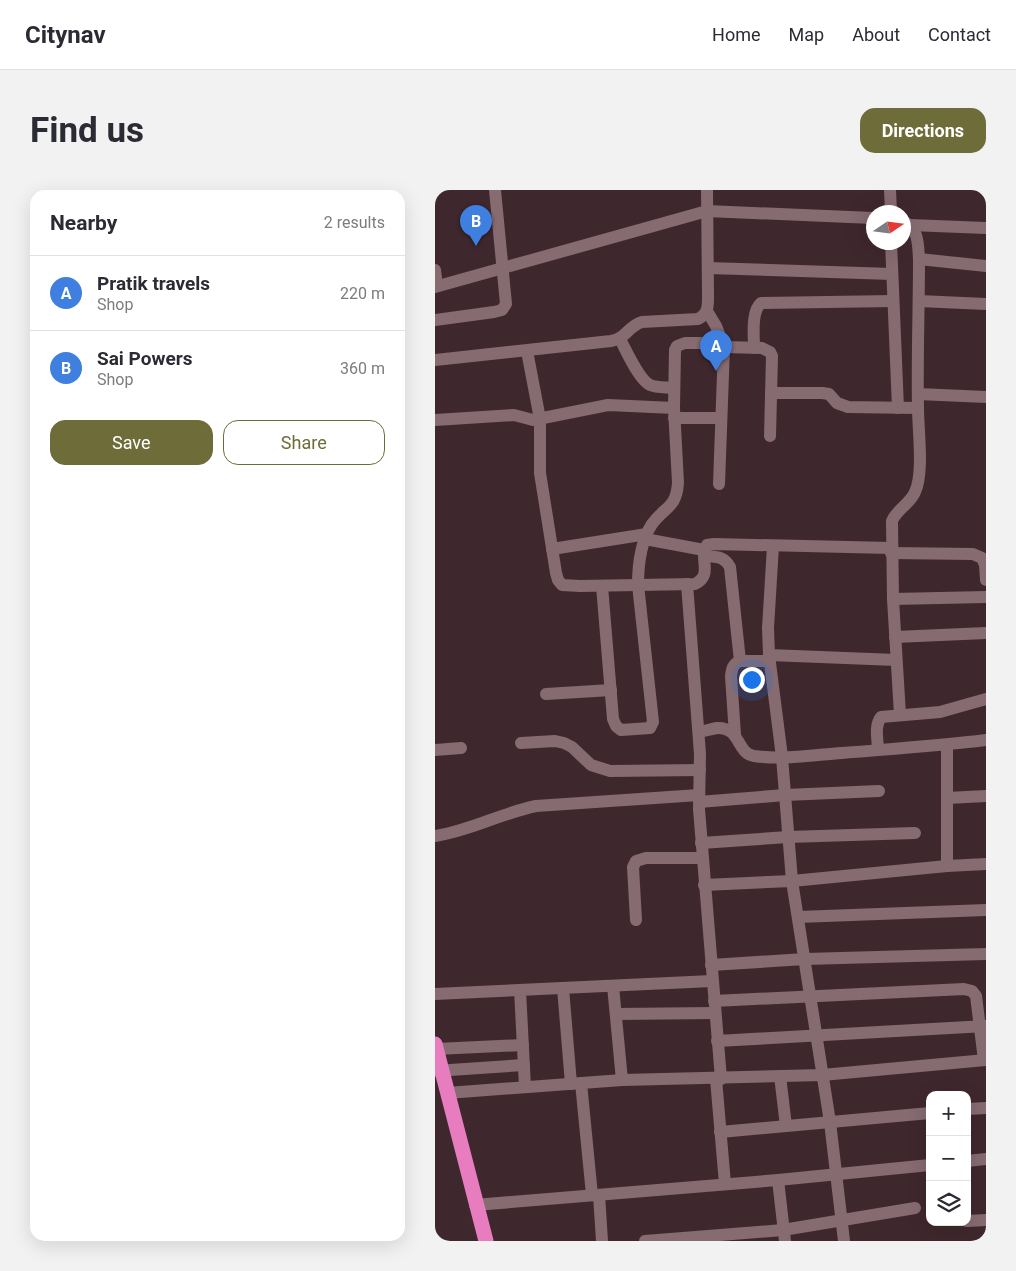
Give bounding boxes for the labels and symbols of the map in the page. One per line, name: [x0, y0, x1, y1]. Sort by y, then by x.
pin: B: [460, 205, 492, 246]
north arrow: [866, 205, 911, 250]
pin: A: [700, 330, 732, 371]
your location: [739, 667, 765, 693]

